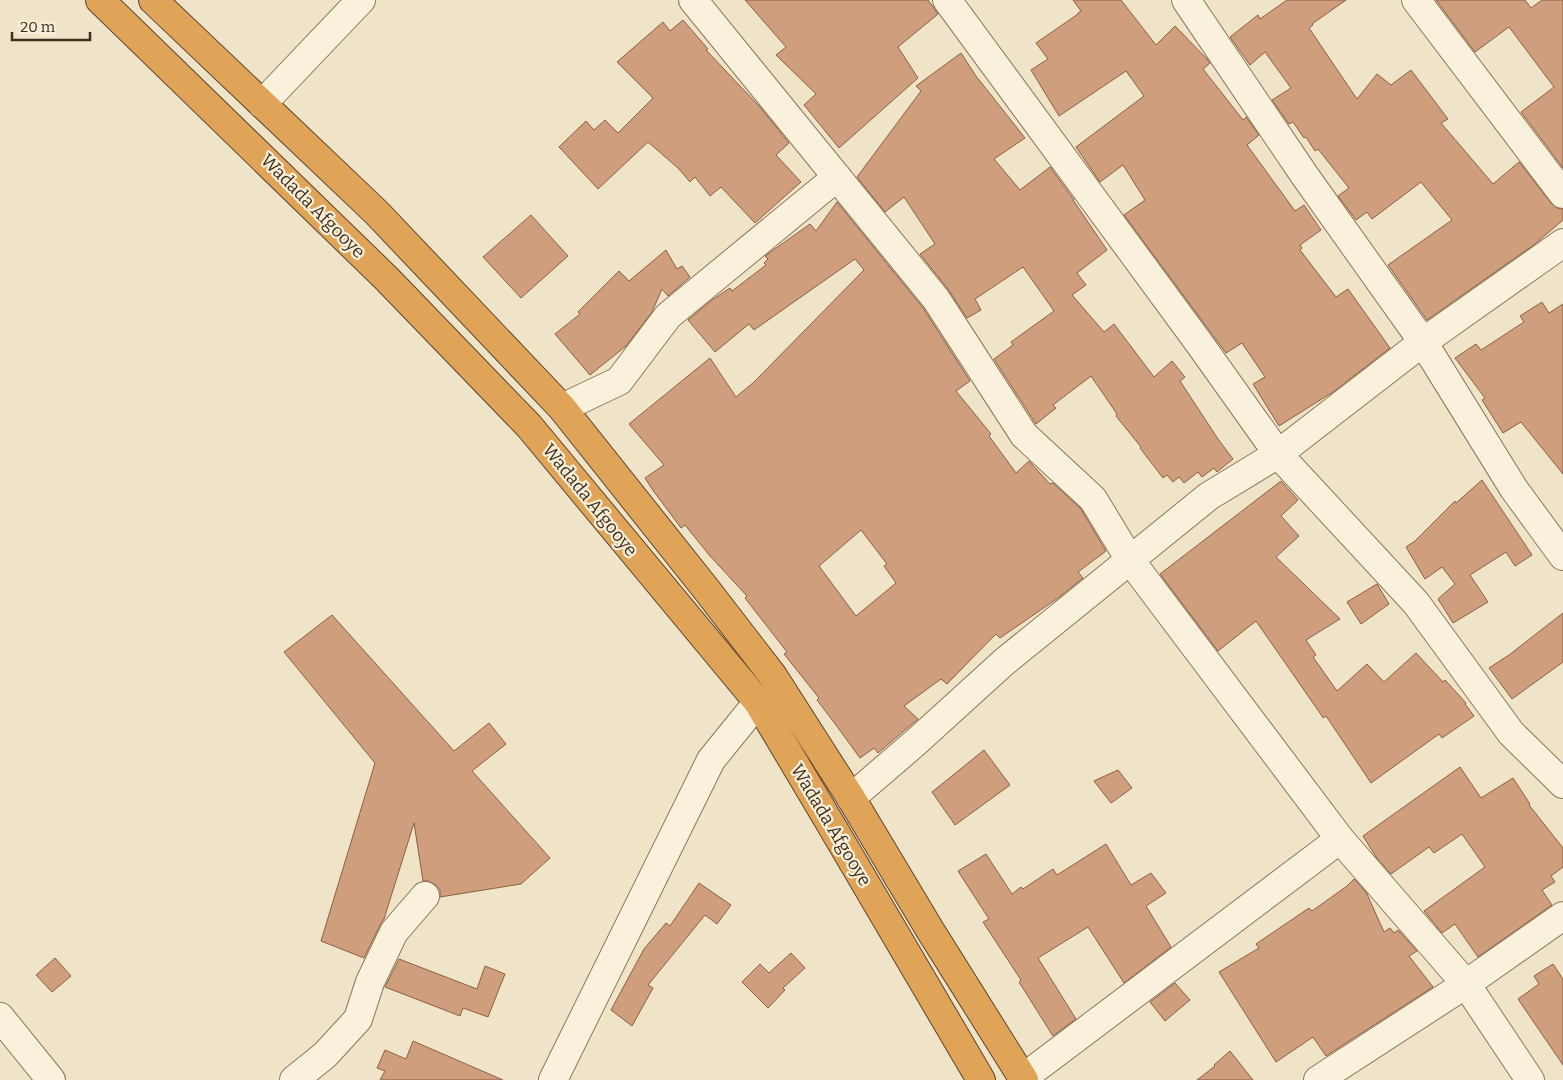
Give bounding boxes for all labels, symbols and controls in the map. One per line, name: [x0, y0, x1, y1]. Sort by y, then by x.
scale bar: [12, 10, 90, 42]
text: 20 m: [20, 18, 56, 36]
street label: Wadada Afgooye: [256, 149, 370, 263]
street label: Wadada Afgooye: [538, 439, 642, 561]
street label: Wadada Afgooye: [786, 760, 876, 890]

